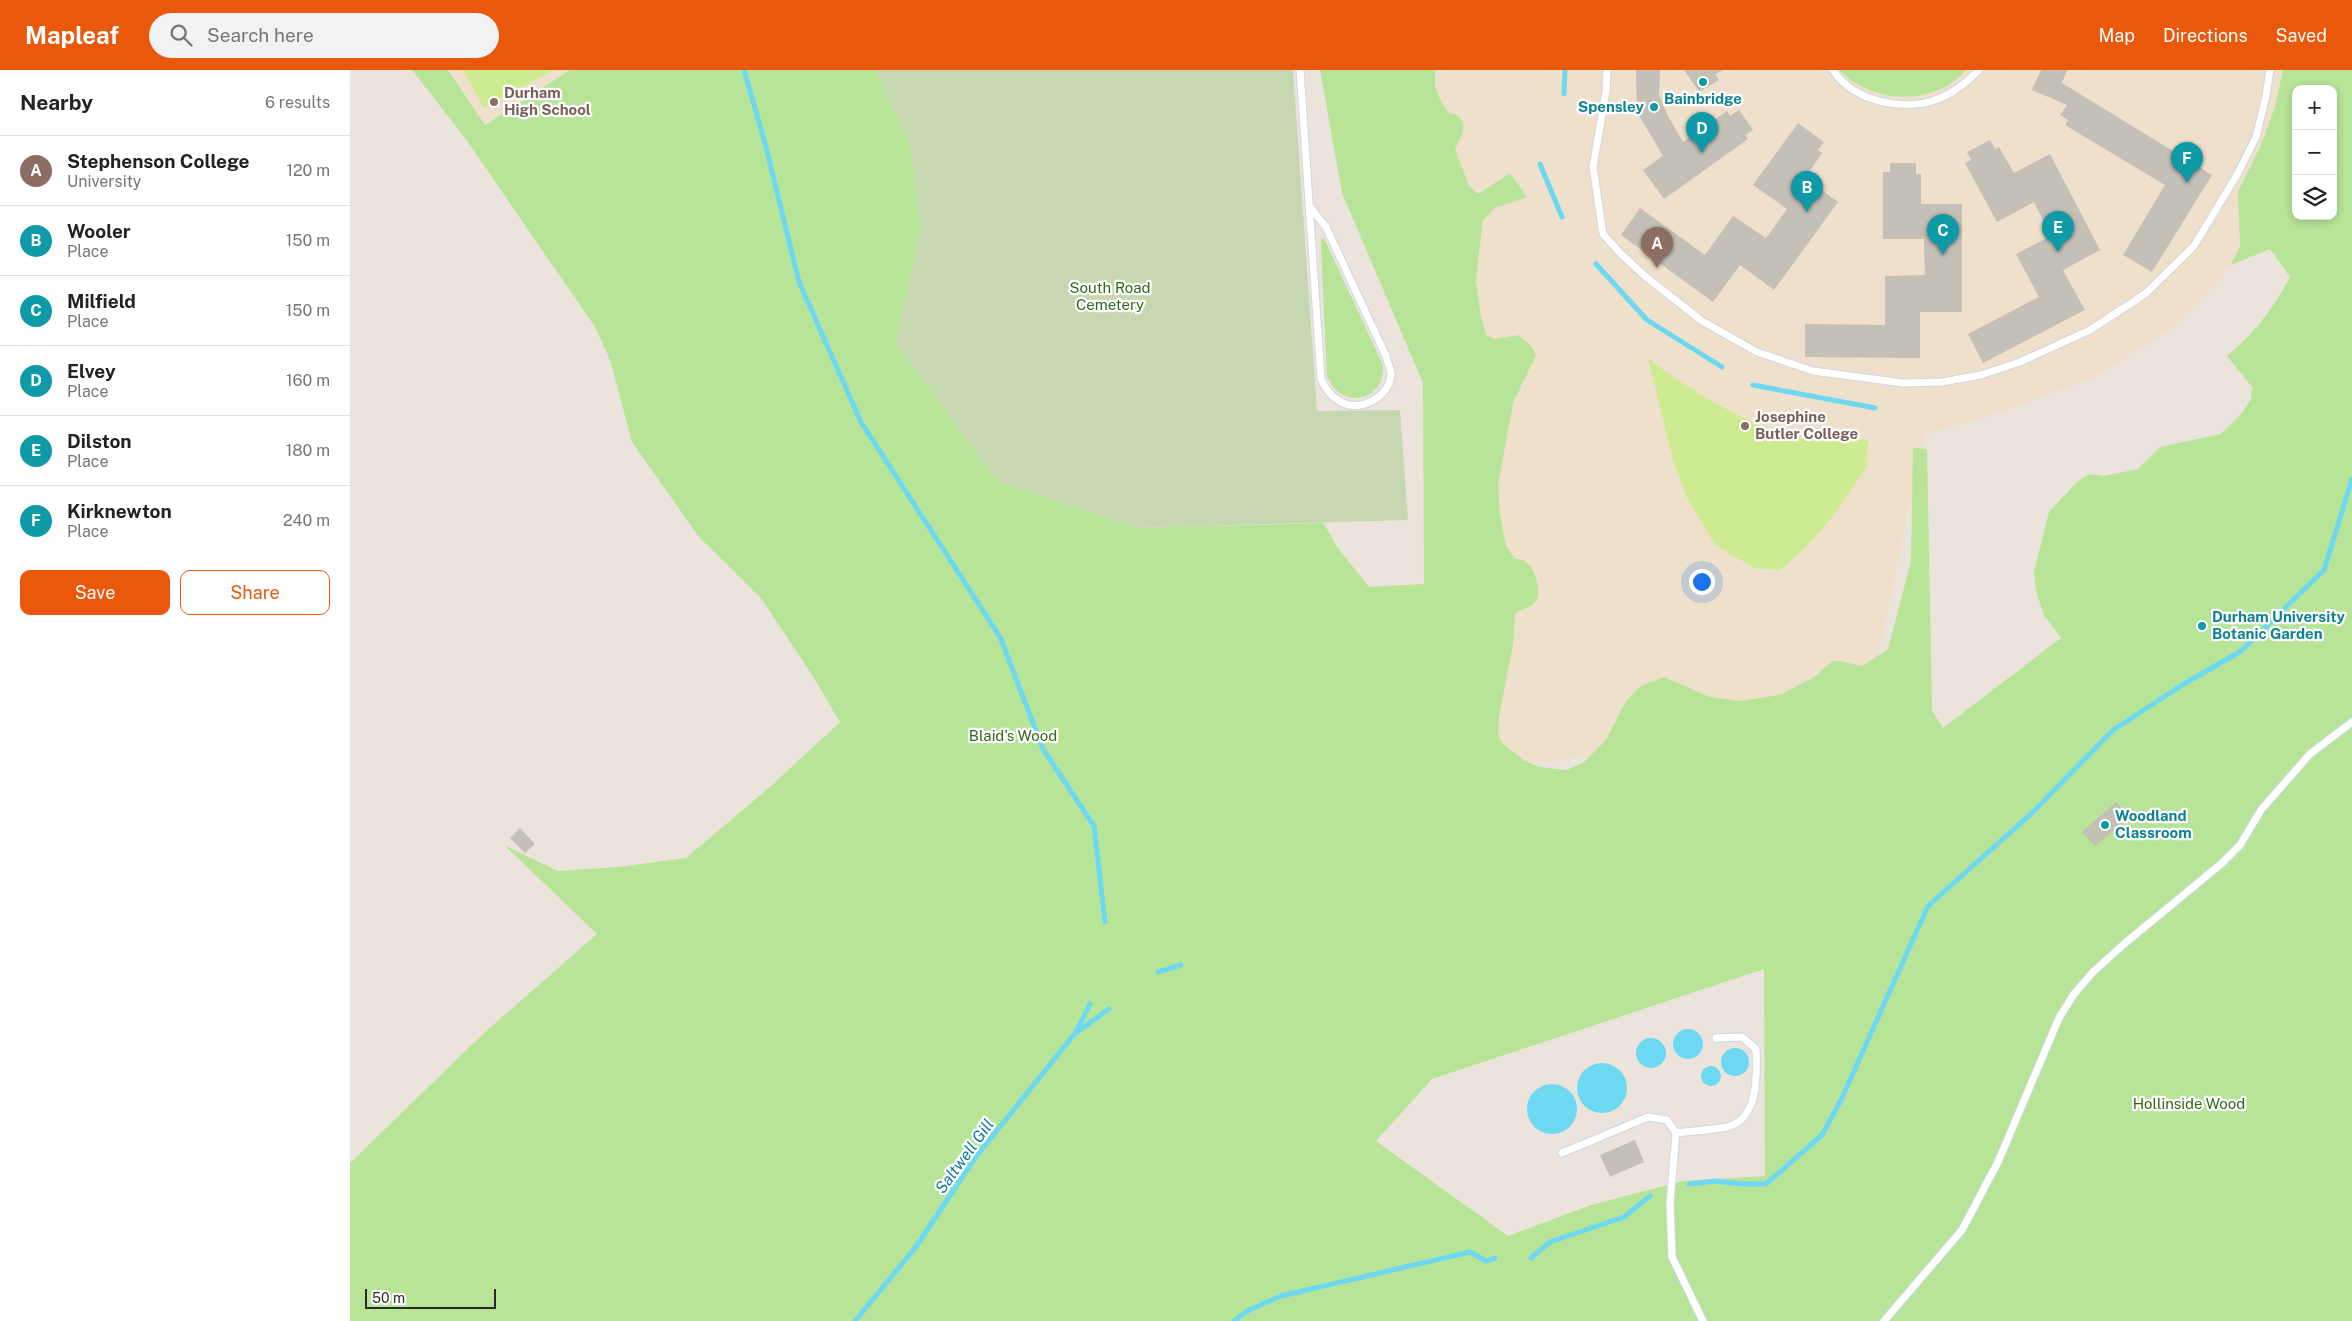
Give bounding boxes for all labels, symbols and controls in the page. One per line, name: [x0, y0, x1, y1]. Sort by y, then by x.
search box: [149, 13, 499, 58]
text: Mapleaf: [25, 21, 119, 49]
icon: search: [167, 21, 195, 49]
text: Search here: [207, 24, 314, 46]
text: Map: [2098, 25, 2135, 46]
text: Directions: [2163, 25, 2248, 46]
text: Saved: [2276, 25, 2327, 46]
marker: Bainbridge: [1697, 76, 1709, 88]
place label: Durham High School: [504, 84, 591, 118]
map controls: [2292, 85, 2337, 220]
button: +: [2292, 85, 2337, 130]
text: Nearby: [20, 90, 93, 115]
place label: Bainbridge: [1664, 90, 1742, 107]
text: 6 results: [265, 93, 330, 112]
marker: Durham High School: [488, 96, 500, 108]
place label: Spensley: [1578, 98, 1645, 115]
marker: Spensley: [1648, 101, 1660, 113]
pin: D: [1686, 112, 1718, 153]
button: −: [2292, 130, 2337, 175]
pin: F: [2171, 142, 2203, 183]
text: Stephenson College: [67, 150, 250, 172]
text: A: [30, 161, 42, 180]
text: 120 m: [286, 161, 330, 180]
pin: B: [1791, 171, 1823, 212]
text: University: [67, 172, 141, 191]
button: layers: [2292, 175, 2337, 220]
pin: E: [2042, 211, 2074, 252]
pin: C: [1927, 214, 1959, 255]
text: Wooler: [67, 220, 131, 242]
pin: A: [1641, 227, 1673, 268]
text: B: [31, 231, 41, 250]
text: 150 m: [286, 231, 330, 250]
text: Place: [67, 242, 109, 261]
park label: South Road Cemetery: [1070, 279, 1150, 313]
text: Milfield: [67, 290, 136, 312]
text: C: [30, 301, 42, 320]
text: 150 m: [286, 301, 330, 320]
text: Place: [67, 312, 109, 331]
text: Elvey: [67, 360, 116, 382]
text: D: [30, 371, 42, 390]
text: 160 m: [286, 371, 330, 390]
text: Place: [67, 382, 109, 401]
place label: Josephine Butler College: [1755, 408, 1858, 442]
marker: Josephine Butler College: [1739, 420, 1751, 432]
text: Dilston: [67, 430, 132, 452]
text: E: [31, 441, 41, 460]
text: 180 m: [286, 441, 330, 460]
text: Place: [67, 452, 109, 471]
text: Kirknewton: [67, 500, 172, 522]
text: F: [31, 511, 41, 530]
text: 240 m: [283, 511, 330, 530]
text: Place: [67, 522, 109, 541]
your location: [1689, 569, 1715, 595]
button: Save: [20, 570, 170, 615]
button: Share: [180, 570, 330, 615]
place label: Durham University Botanic Garden: [2212, 608, 2345, 642]
marker: Durham University Botanic Garden: [2196, 620, 2208, 632]
park label: Blaid's Wood: [969, 727, 1057, 744]
place label: Woodland Classroom: [2115, 807, 2192, 841]
marker: Woodland Classroom: [2099, 819, 2111, 831]
park label: Hollinside Wood: [2133, 1095, 2245, 1112]
water label: Saltwell Gill: [931, 1115, 998, 1197]
scale bar: [365, 1286, 496, 1309]
text: 50 m: [372, 1290, 405, 1306]

